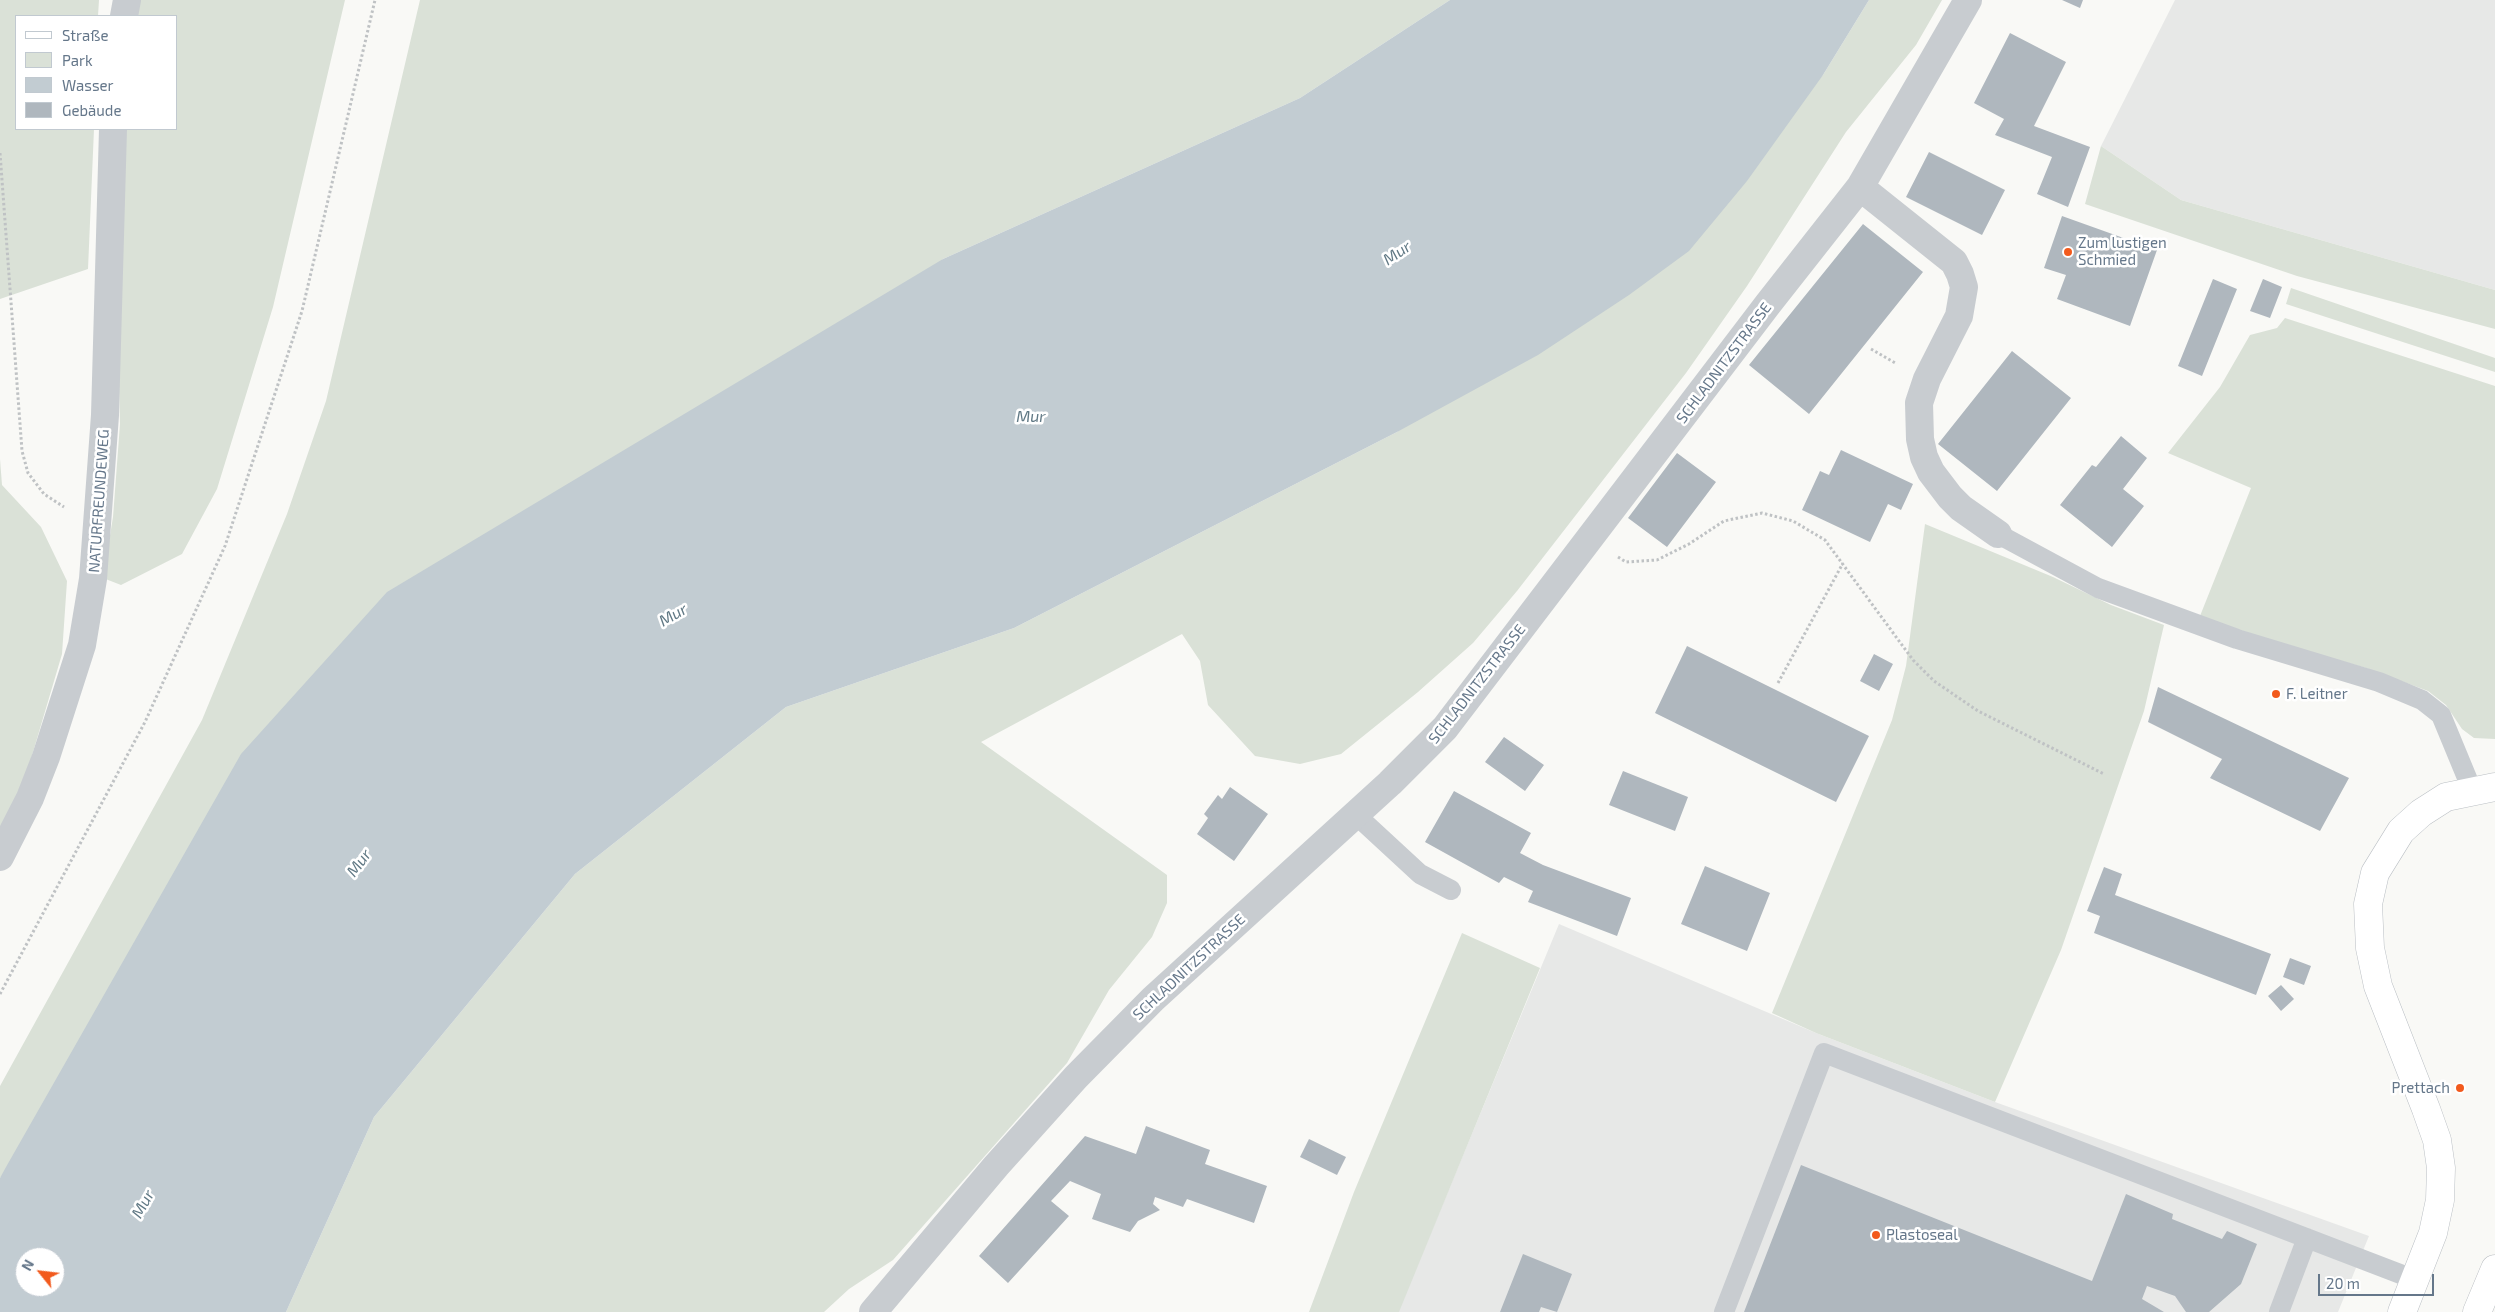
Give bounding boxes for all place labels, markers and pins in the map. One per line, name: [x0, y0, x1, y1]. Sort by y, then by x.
place label: Zum lustigen Schmied: [2078, 234, 2167, 269]
marker: Zum lustigen Schmied: [2062, 246, 2074, 258]
place label: F. Leitner: [2286, 685, 2348, 703]
marker: F. Leitner: [2270, 688, 2282, 700]
place label: Prettach: [2392, 1079, 2450, 1097]
marker: Prettach: [2454, 1082, 2466, 1094]
place label: Plastoseal: [1886, 1226, 1958, 1244]
marker: Plastoseal: [1870, 1229, 1882, 1241]

